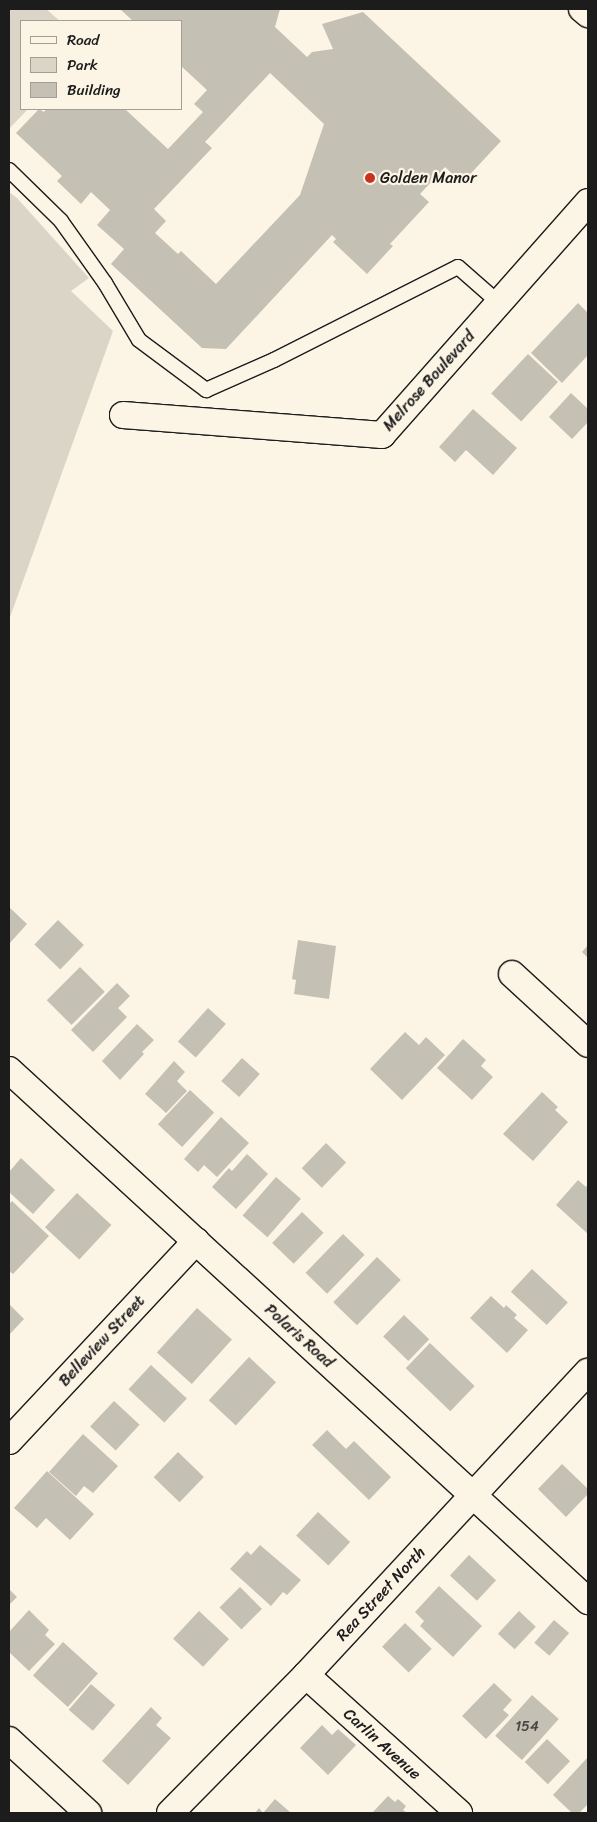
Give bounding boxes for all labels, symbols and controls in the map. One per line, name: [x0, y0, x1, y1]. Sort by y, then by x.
legend: [20, 20, 182, 110]
text: Road: [67, 27, 99, 53]
text: Park: [67, 52, 98, 78]
text: Building: [67, 77, 121, 103]
place label: Golden Manor: [380, 168, 477, 188]
marker: Golden Manor: [364, 172, 376, 184]
street label: Melrose Boulevard: [379, 327, 479, 435]
street label: Belleview Street: [55, 1292, 149, 1390]
street label: Polaris Road: [260, 1300, 338, 1372]
street label: Rea Street North: [332, 1543, 430, 1645]
street label: Carlin Avenue: [339, 1704, 425, 1784]
house number: 154: [515, 1719, 539, 1735]

